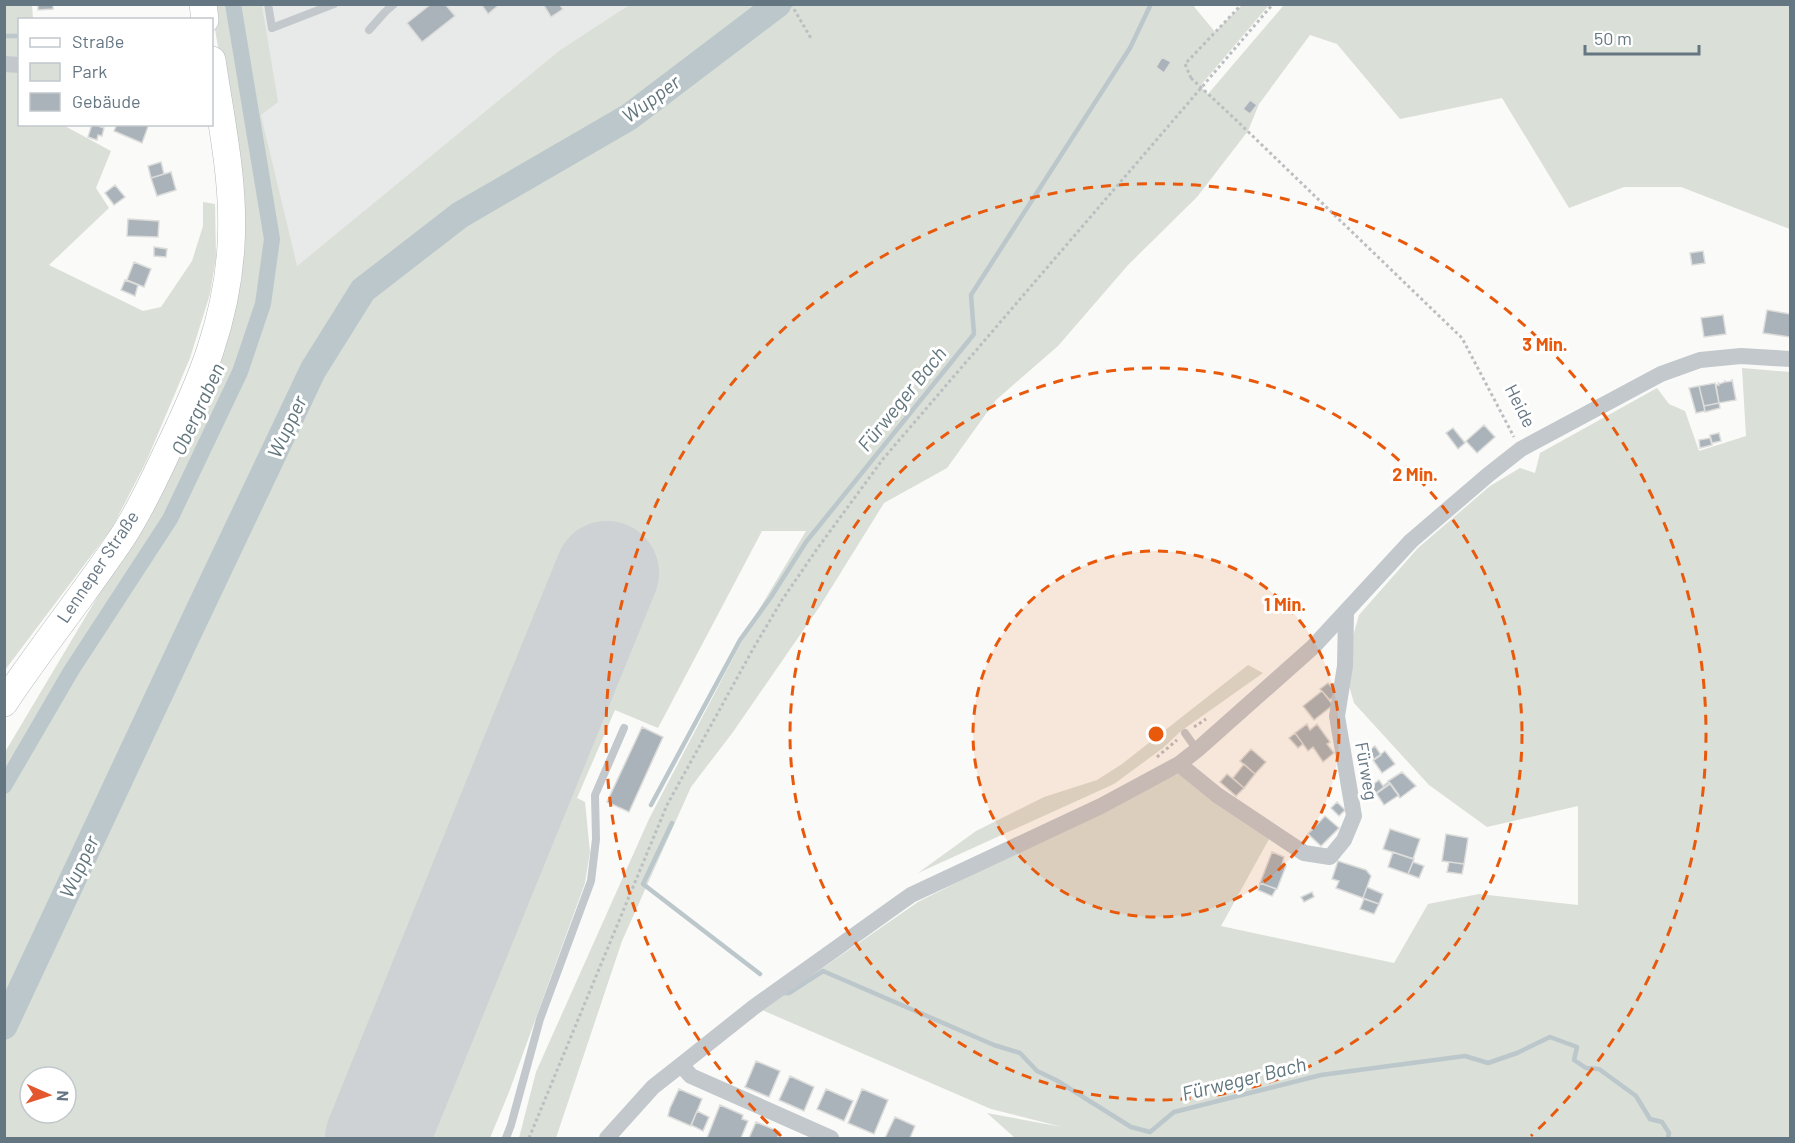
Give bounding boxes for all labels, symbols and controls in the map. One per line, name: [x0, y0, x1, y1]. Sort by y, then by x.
legend: [18, 18, 213, 126]
scale bar: [1585, 18, 1699, 56]
text: 50 m: [1594, 27, 1632, 49]
text: Straße: [72, 30, 124, 52]
text: Park: [72, 60, 107, 82]
water label: Wupper: [617, 69, 685, 127]
text: Gebäude: [72, 90, 141, 112]
text: 3 Min.: [1522, 333, 1568, 355]
water label: Fürweger Bach: [852, 341, 951, 455]
water label: Obergraben: [165, 359, 229, 458]
street label: Heide: [1501, 380, 1541, 431]
water label: Wupper: [261, 391, 311, 462]
text: 2 Min.: [1392, 463, 1438, 485]
street label: Lenneper Straße: [52, 506, 143, 627]
text: 1 Min.: [1264, 593, 1306, 615]
centre of rings: [1146, 724, 1166, 744]
street label: Fürweg: [1351, 740, 1383, 802]
water label: Wupper: [53, 831, 103, 902]
water label: Fürweger Bach: [1179, 1051, 1308, 1105]
north arrow: [18, 1065, 78, 1125]
text: N: [54, 1090, 73, 1102]

